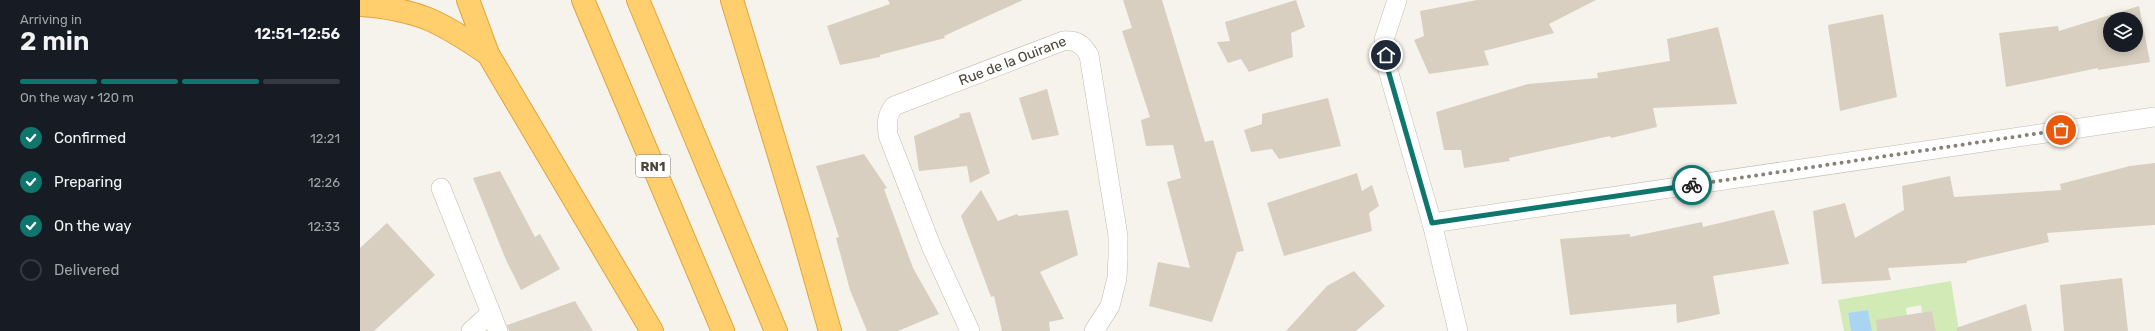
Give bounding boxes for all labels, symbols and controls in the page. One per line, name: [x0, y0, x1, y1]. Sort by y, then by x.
text: Arriving in: [20, 12, 82, 27]
map controls: [2103, 12, 2143, 52]
button: layers: [2103, 12, 2143, 52]
text: 12:51–12:56: [254, 25, 340, 43]
text: 2 min: [20, 26, 89, 57]
street label: Rue de la Ouirane: [956, 33, 1069, 89]
pin: [1369, 38, 1403, 72]
icon: home: [1375, 44, 1397, 66]
text: On the way · 120 m: [20, 90, 134, 105]
pin: [2044, 113, 2078, 147]
icon: bag: [2050, 119, 2072, 141]
icon: check: [20, 127, 42, 149]
text: Confirmed: [54, 129, 126, 147]
text: 12:21: [310, 131, 340, 146]
road number: RN1: [636, 155, 670, 177]
courier: [1672, 165, 1712, 205]
icon: check: [20, 171, 42, 193]
text: Preparing: [54, 173, 122, 191]
icon: bike: [1681, 174, 1703, 196]
text: 12:26: [308, 175, 340, 190]
icon: check: [20, 215, 42, 237]
text: On the way: [54, 217, 132, 235]
text: 12:33: [308, 219, 340, 234]
text: Delivered: [54, 261, 119, 279]

